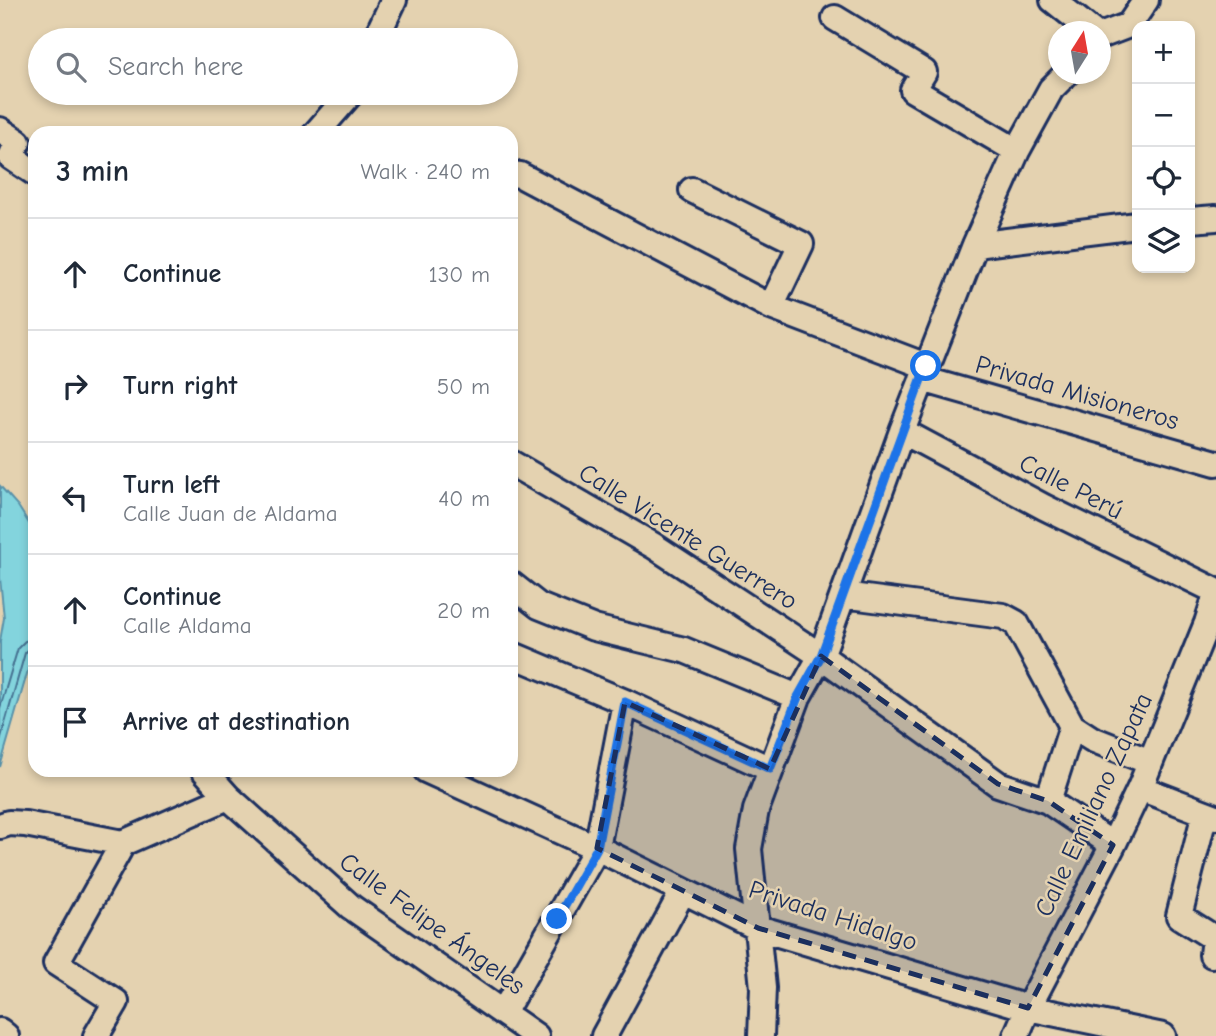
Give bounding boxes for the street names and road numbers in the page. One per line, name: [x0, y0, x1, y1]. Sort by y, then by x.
street label: Privada Misioneros: [972, 350, 1182, 436]
street label: Calle Perú: [1014, 448, 1128, 526]
street label: Calle Vicente Guerrero: [573, 457, 803, 617]
street label: Calle Emiliano Zapata: [1029, 688, 1159, 922]
street label: Calle Felipe Ángeles: [333, 846, 531, 1001]
street label: Privada Hidalgo: [745, 875, 921, 957]

